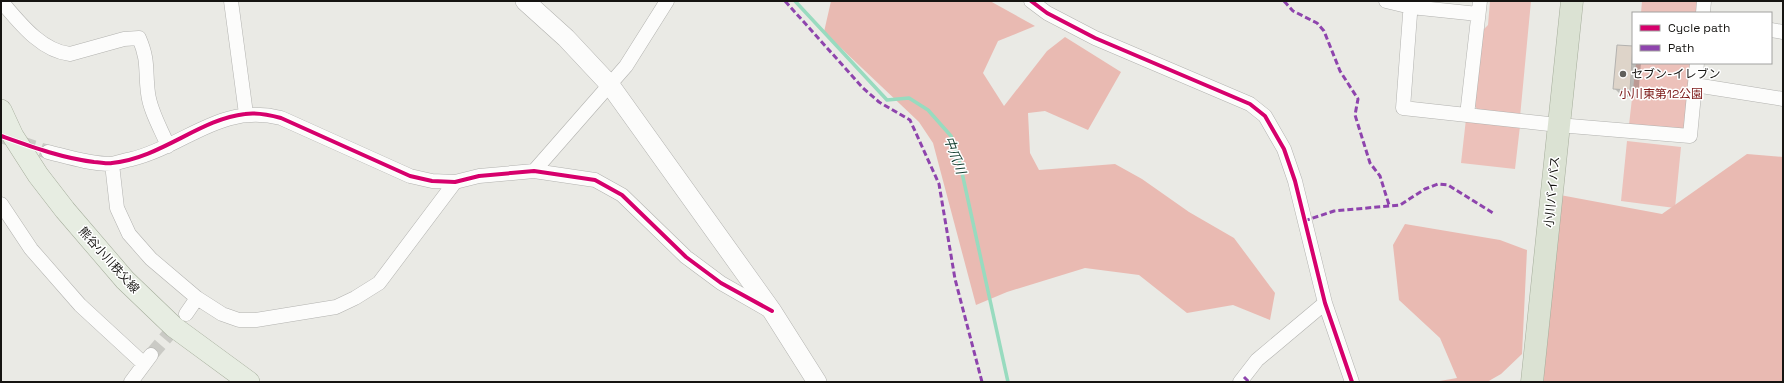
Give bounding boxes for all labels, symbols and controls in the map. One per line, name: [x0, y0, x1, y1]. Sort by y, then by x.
legend: [1632, 12, 1772, 64]
text: Cycle path: [1668, 20, 1730, 36]
text: Path: [1668, 40, 1694, 56]
place label: セブン-イレブン: [1631, 66, 1720, 82]
marker: セブン-イレブン: [1618, 69, 1628, 79]
park label: 小川東第12公園: [1619, 86, 1703, 102]
water label: 中爪川: [940, 134, 970, 178]
street label: 小川バイパス: [1541, 156, 1563, 228]
street label: 熊谷小川秩父線: [75, 223, 143, 297]

